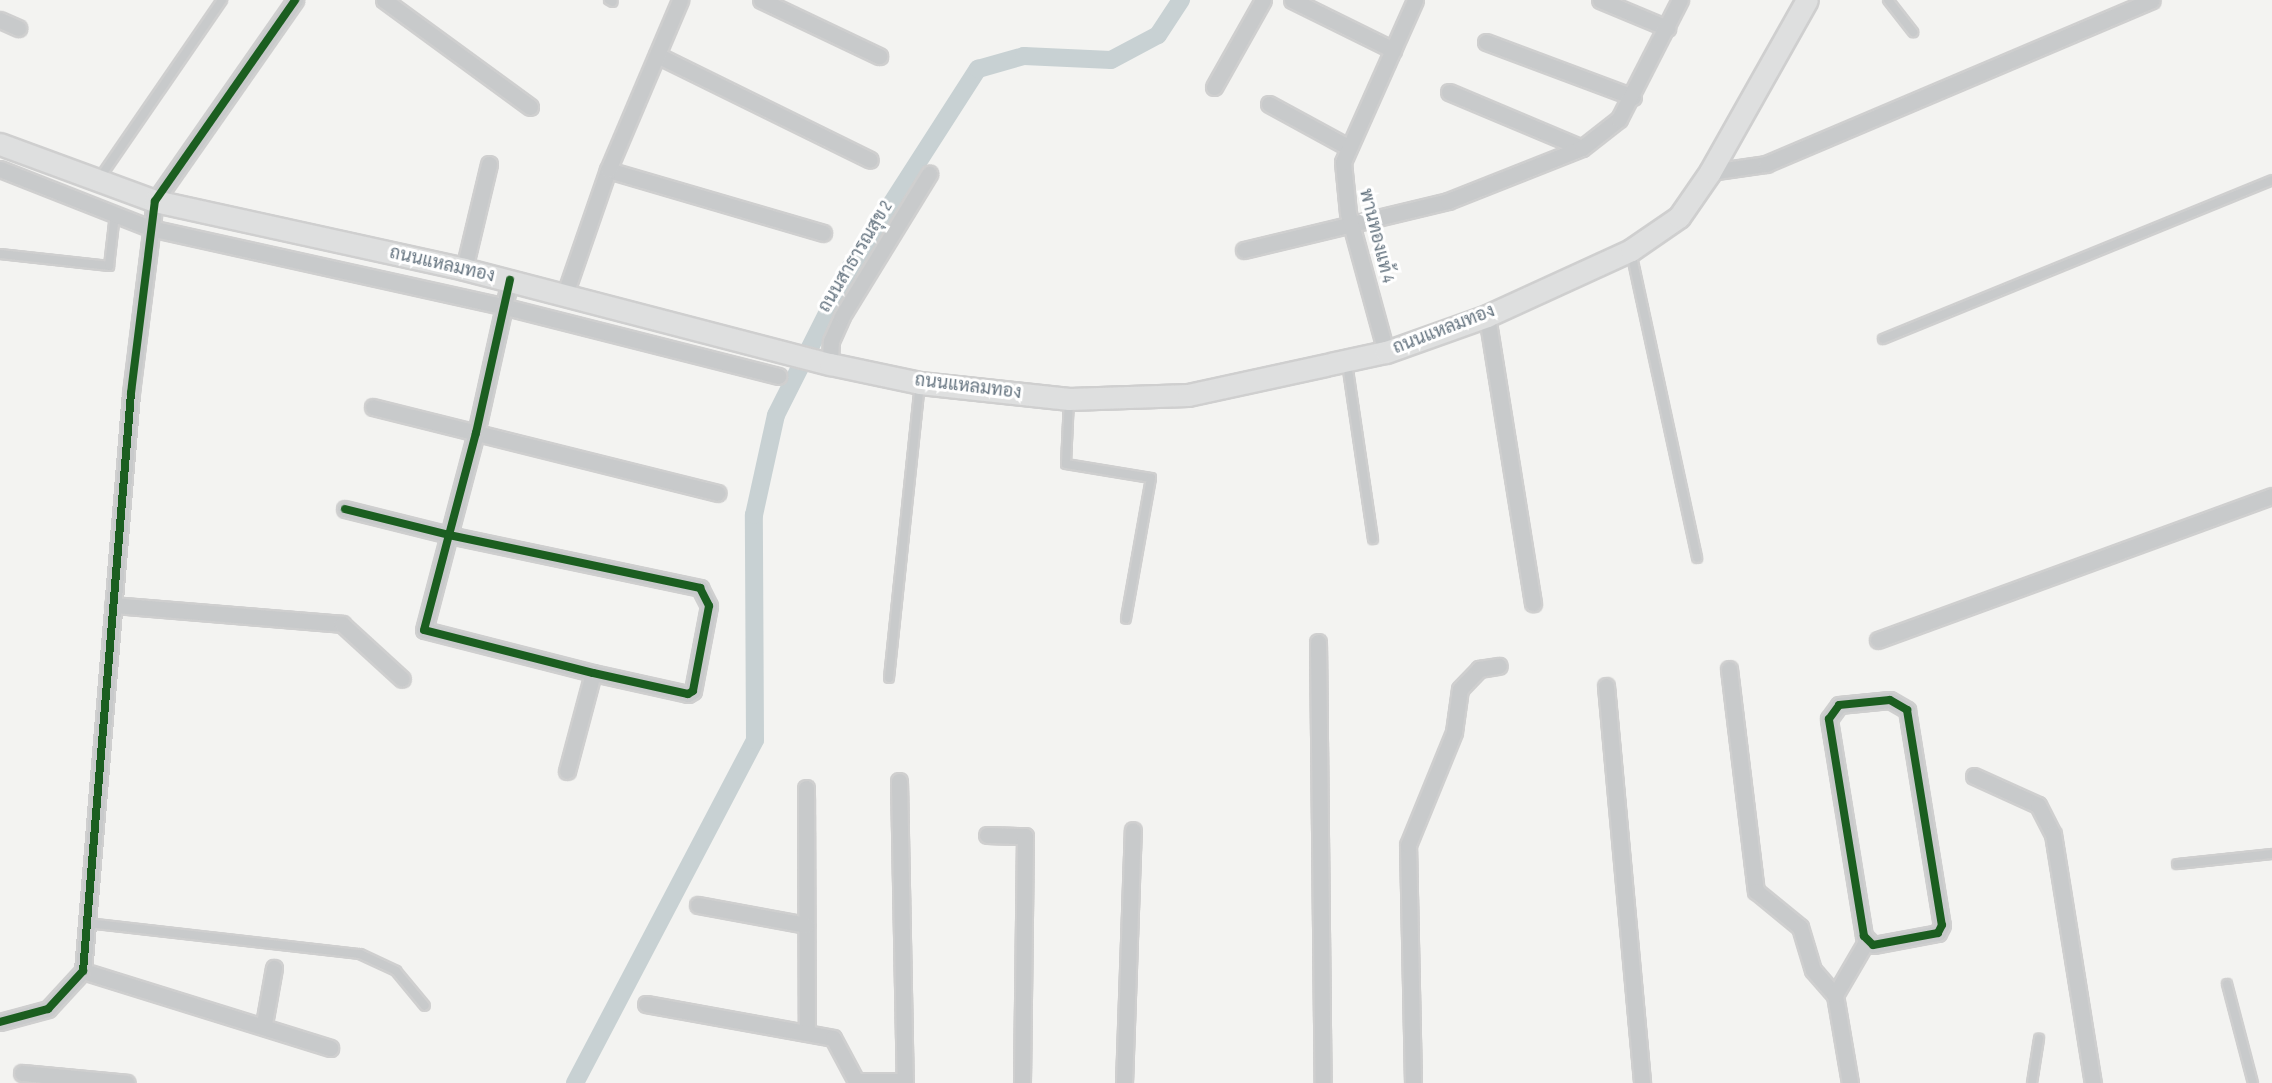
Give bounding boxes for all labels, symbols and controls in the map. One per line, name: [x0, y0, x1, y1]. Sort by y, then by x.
street label: พานทองแท้ 4: [1354, 187, 1398, 285]
street label: ถนนสาธารณสุข 2: [814, 197, 898, 317]
street label: ถนนแหลมทอง: [387, 242, 497, 288]
street label: ถนนแหลมทอง: [1390, 301, 1498, 359]
street label: ถนนแหลมทอง: [913, 370, 1023, 404]

